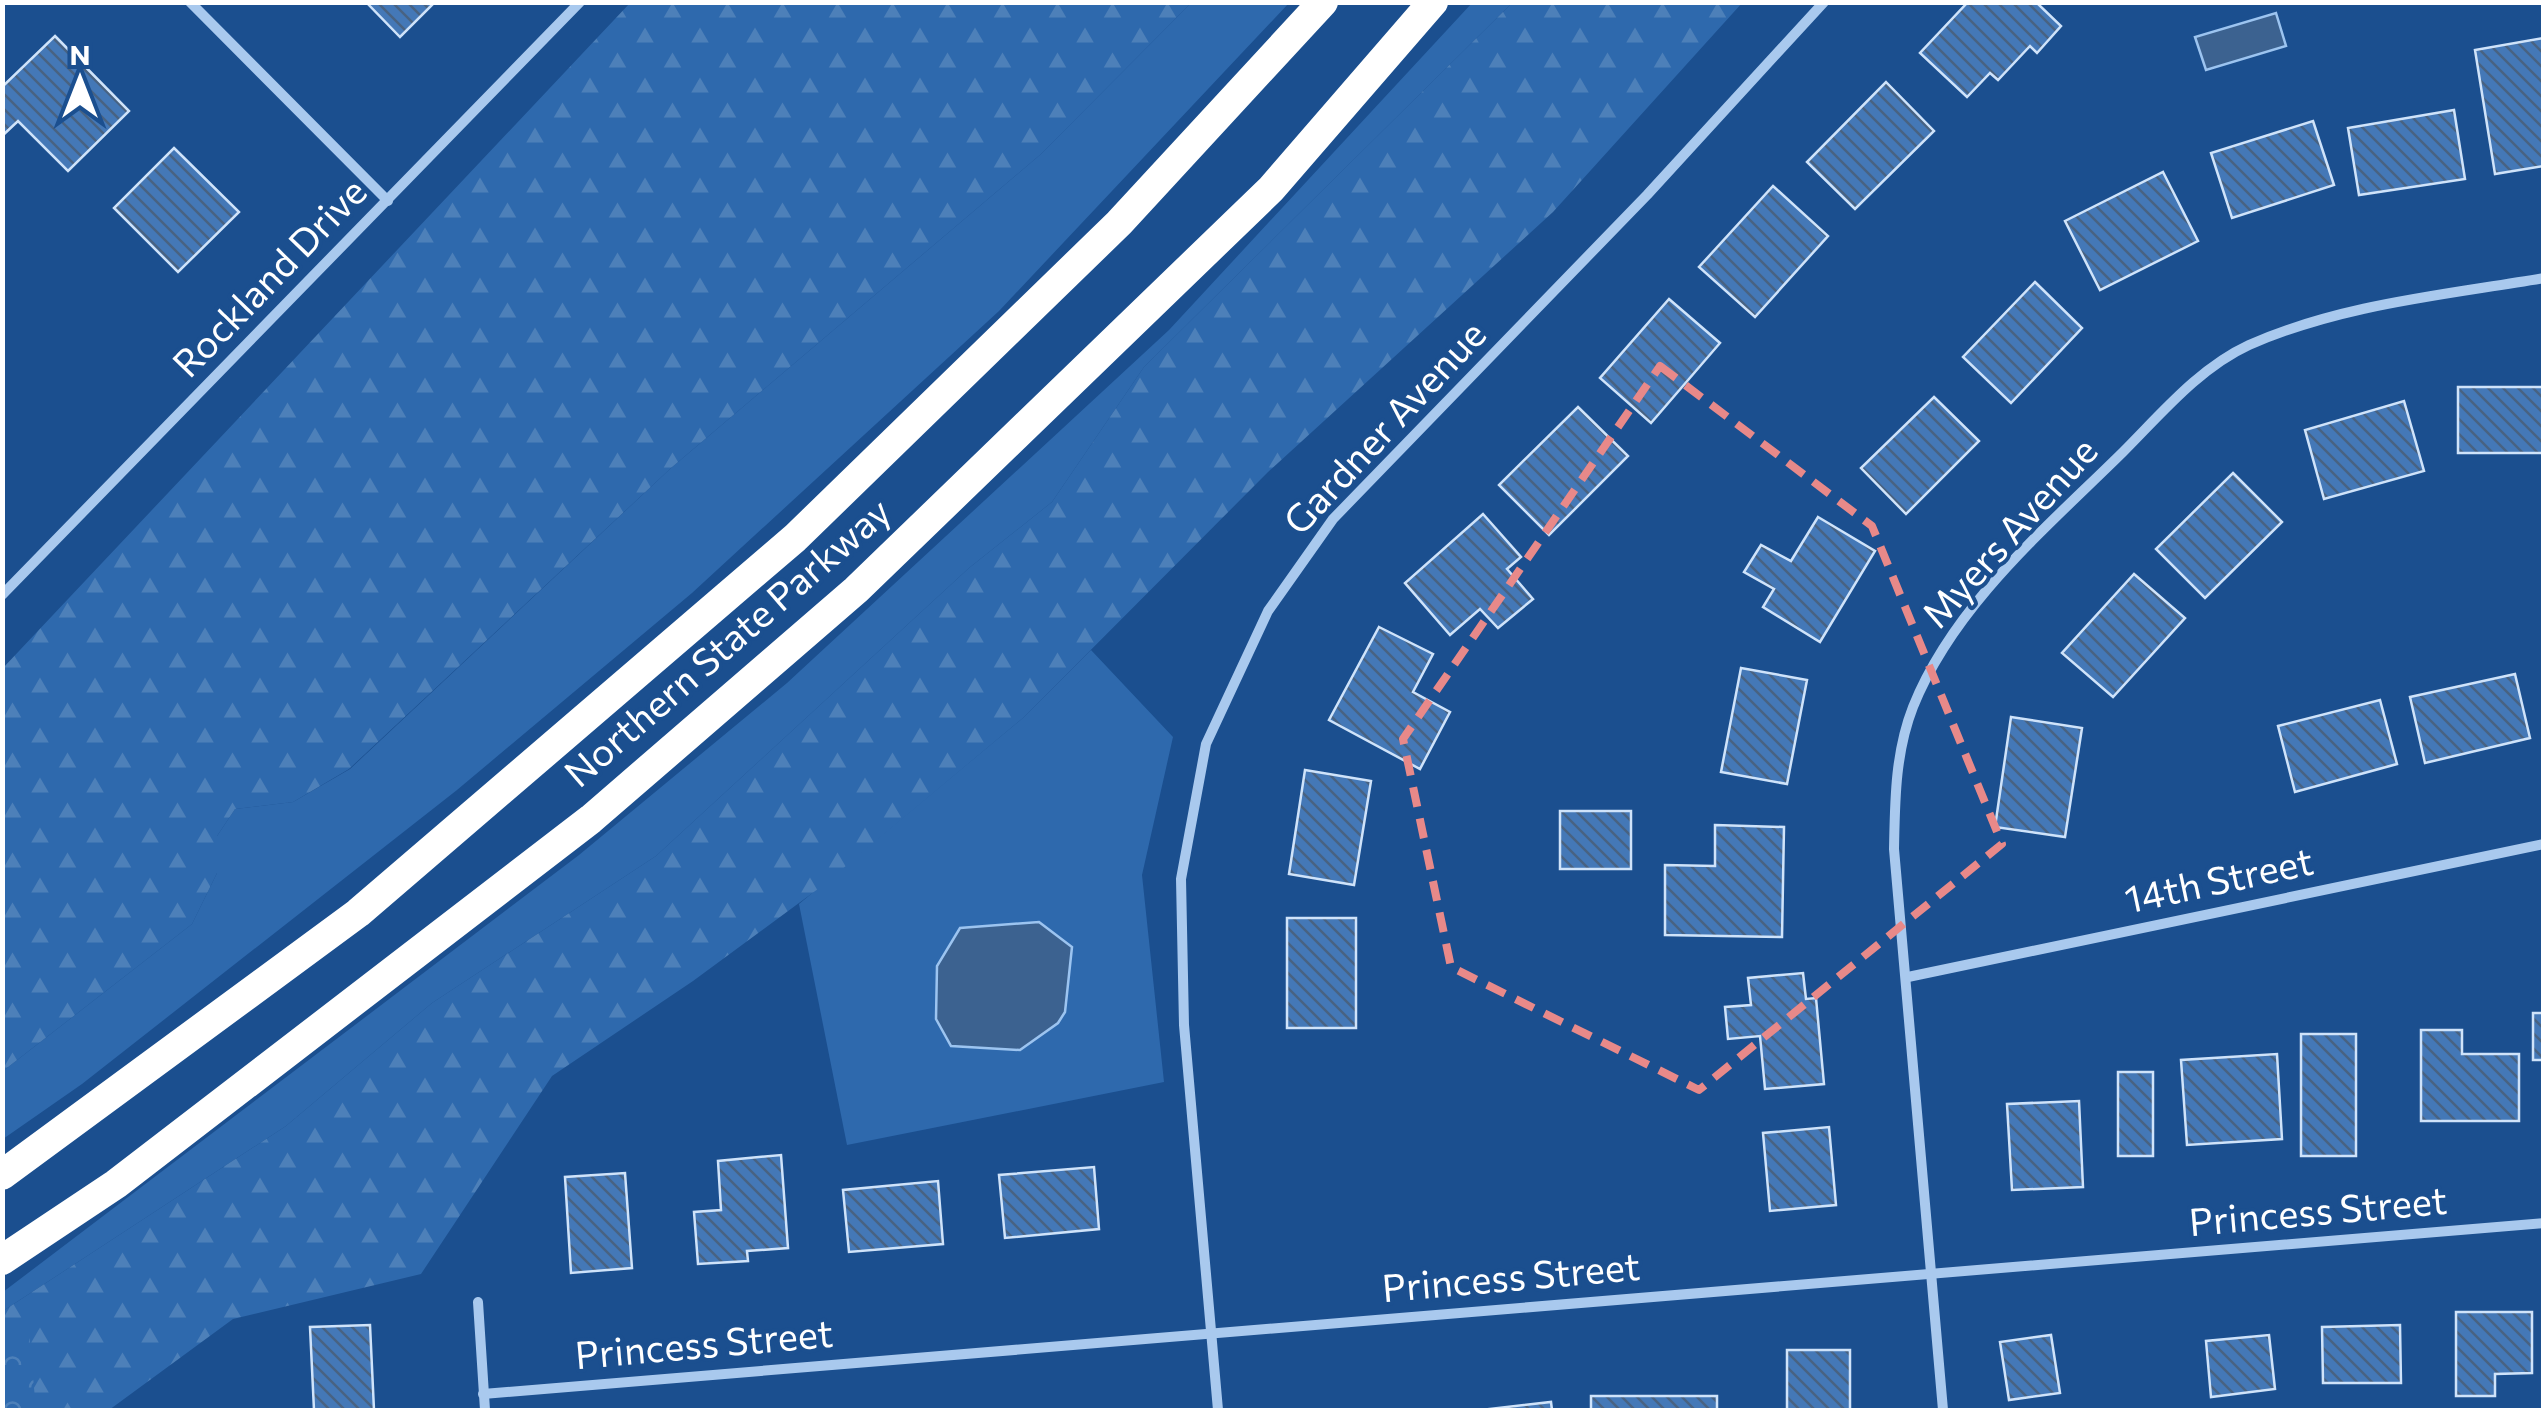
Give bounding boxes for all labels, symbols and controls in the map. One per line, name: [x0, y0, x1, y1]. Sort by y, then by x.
north arrow: [30, 30, 130, 130]
text: N: [70, 37, 91, 71]
street label: Rockland Drive: [161, 167, 375, 386]
street label: Gardner Avenue: [1272, 310, 1494, 543]
street label: Myers Avenue: [1910, 426, 2106, 636]
street label: Northern State Parkway: [554, 487, 899, 796]
street label: 14th Street: [2120, 836, 2317, 921]
street label: Princess Street: [2187, 1175, 2449, 1244]
street label: Princess Street: [1380, 1241, 1642, 1310]
street label: Princess Street: [573, 1308, 835, 1377]

